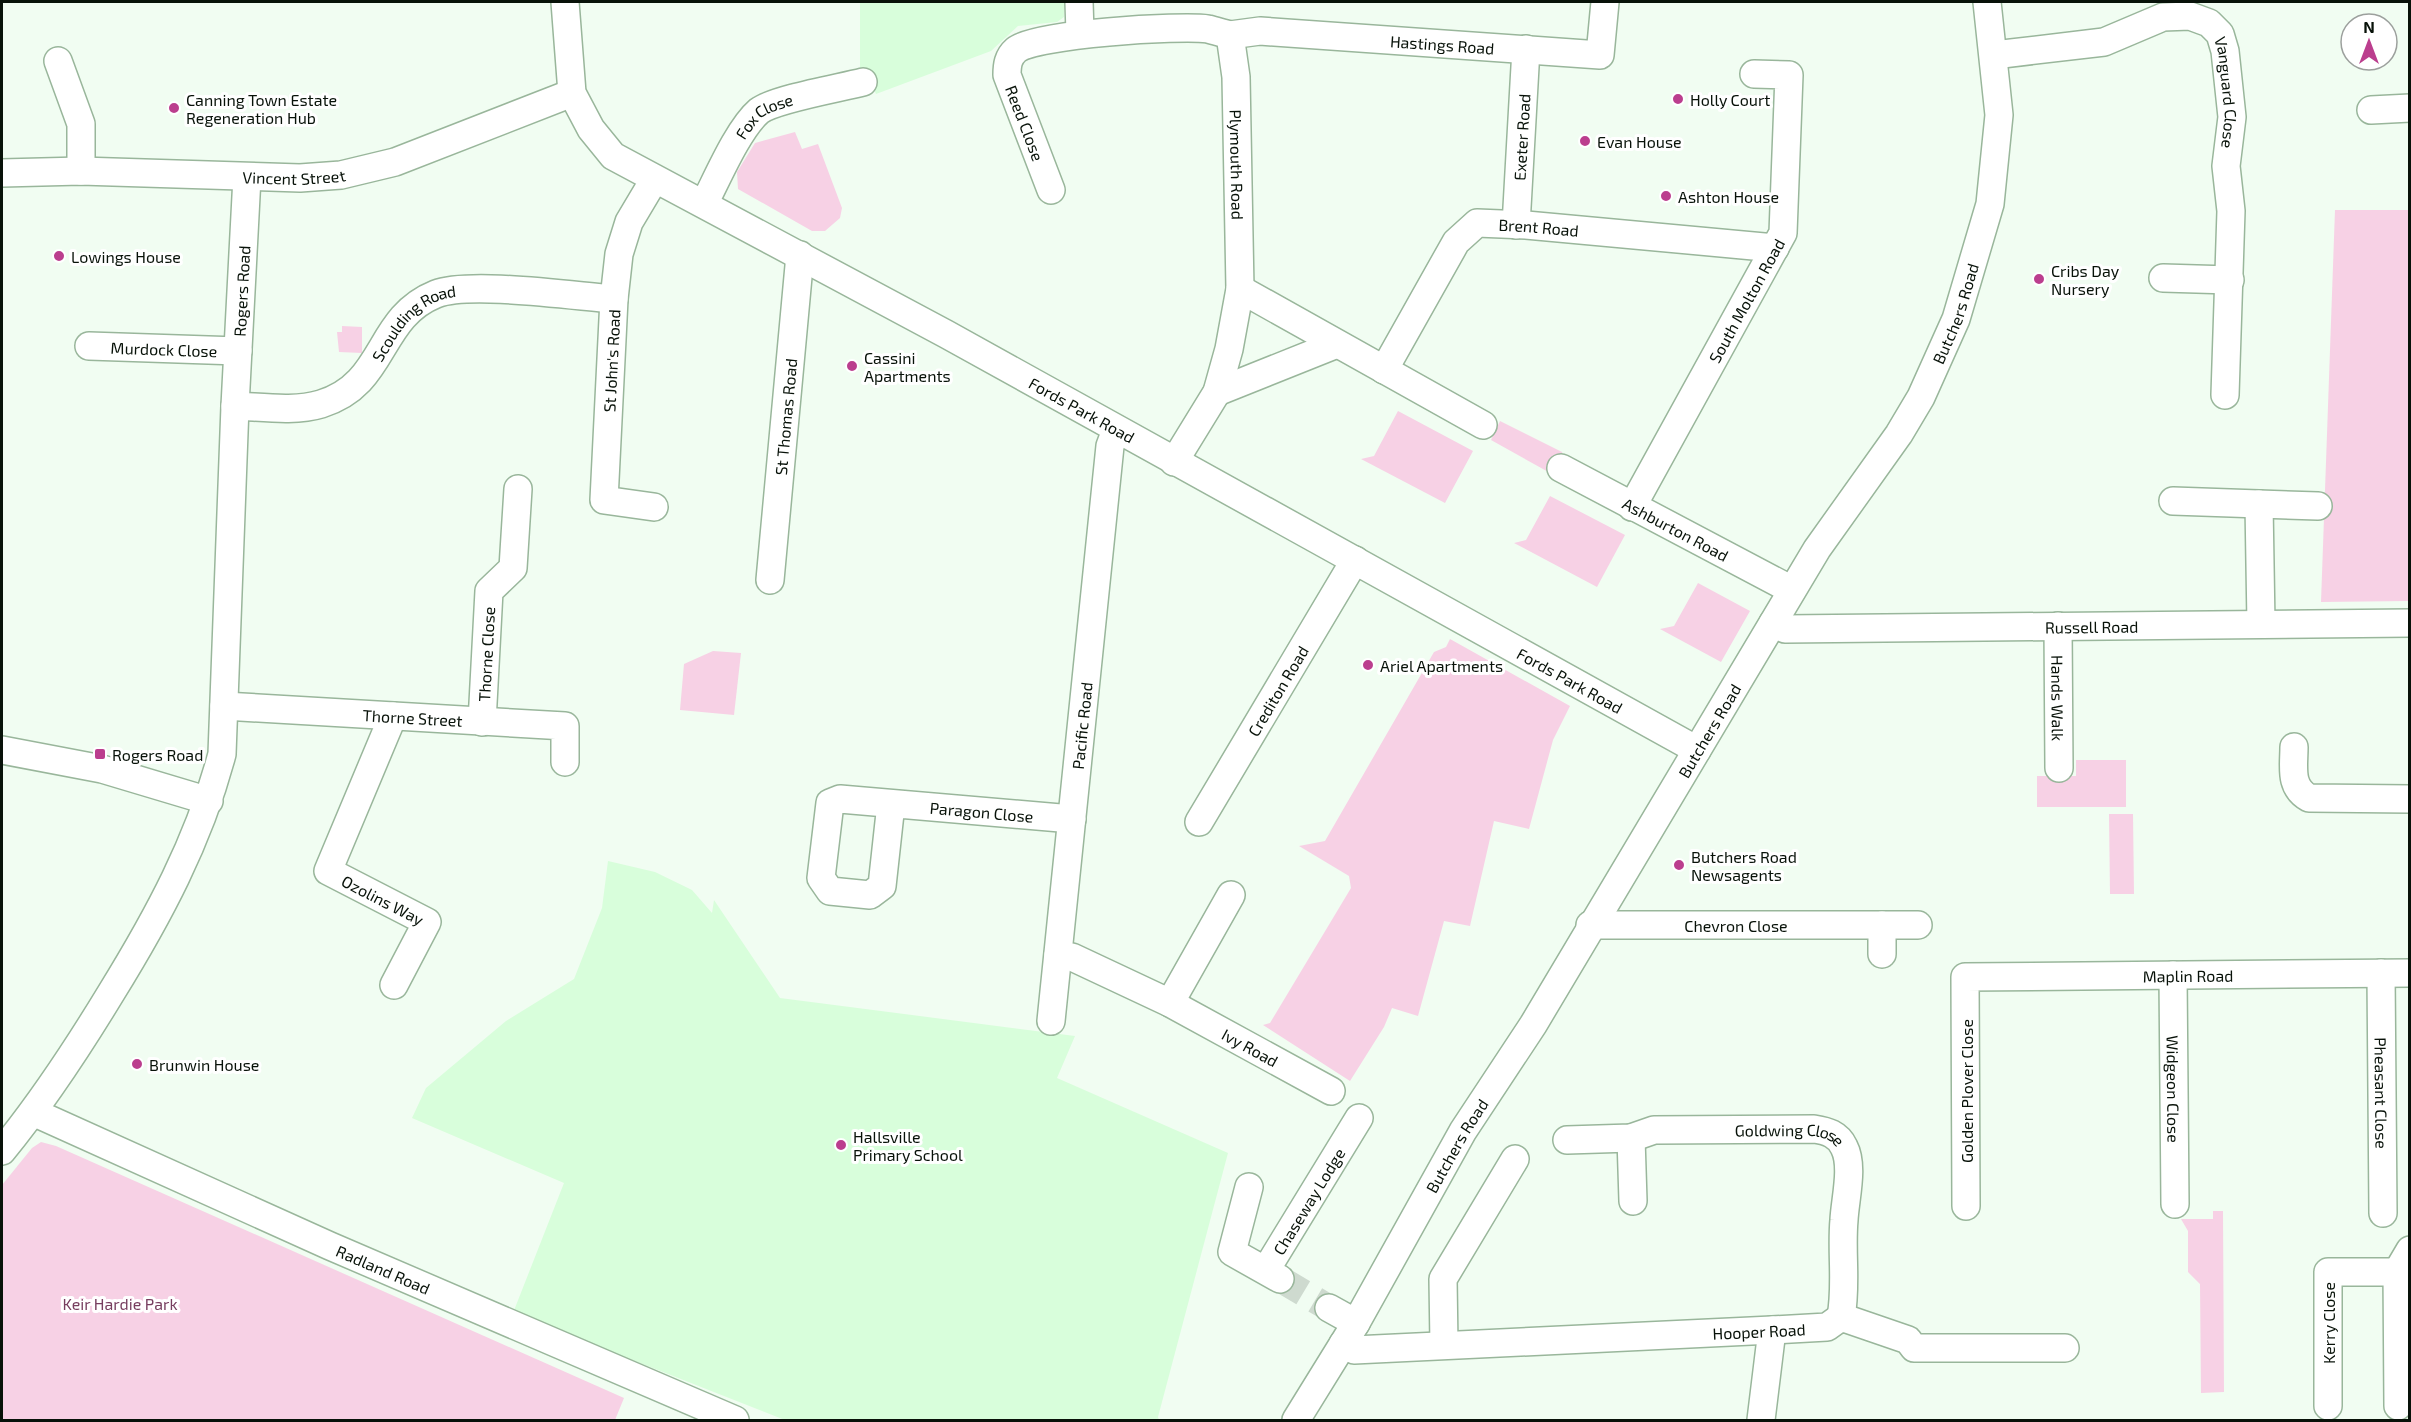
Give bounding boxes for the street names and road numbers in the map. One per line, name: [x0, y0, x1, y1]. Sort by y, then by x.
street label: Hastings Road: [1389, 31, 1495, 57]
street label: Vanguard Close: [2212, 34, 2242, 150]
street label: Reed Close: [1002, 83, 1048, 163]
street label: Fox Close: [731, 89, 795, 142]
street label: Exeter Road: [1509, 93, 1533, 181]
street label: Plymouth Road: [1227, 109, 1248, 220]
street label: Vincent Street: [242, 165, 347, 188]
street label: Brent Road: [1498, 214, 1580, 239]
street label: South Molton Road: [1704, 235, 1788, 366]
street label: Rogers Road: [229, 245, 253, 337]
street label: Butchers Road: [1928, 261, 1982, 367]
street label: Scoulding Road: [367, 280, 457, 365]
street label: St John's Road: [599, 309, 623, 413]
street label: Murdock Close: [110, 337, 218, 360]
street label: St Thomas Road: [770, 357, 800, 476]
street label: Fords Park Road: [1026, 373, 1138, 446]
street label: Ashburton Road: [1620, 493, 1732, 564]
street label: Thorne Close: [474, 606, 498, 702]
street label: Russell Road: [2045, 616, 2138, 636]
street label: Crediton Road: [1243, 642, 1312, 739]
street label: Fords Park Road: [1514, 643, 1626, 717]
street label: Hands Walk: [2049, 655, 2068, 741]
street label: Butchers Road: [1674, 680, 1744, 781]
street label: Pacific Road: [1067, 681, 1095, 770]
street label: Thorne Street: [362, 705, 463, 729]
street label: Paragon Close: [929, 797, 1034, 825]
street label: Ozolins Way: [339, 870, 428, 929]
street label: Chevron Close: [1684, 916, 1788, 935]
street label: Maplin Road: [2143, 965, 2233, 985]
street label: Golden Plover Close: [1957, 1019, 1976, 1163]
street label: Ivy Road: [1219, 1024, 1282, 1070]
street label: Widgeon Close: [2164, 1035, 2184, 1143]
street label: Pheasant Close: [2372, 1037, 2392, 1149]
street label: Butchers Road: [1421, 1095, 1491, 1196]
street label: Goldwing Close: [1735, 1119, 1849, 1149]
street label: Chaseway Lodge: [1268, 1144, 1348, 1258]
street label: Radland Road: [334, 1240, 433, 1297]
street label: Kerry Close: [2319, 1282, 2338, 1364]
street label: Hooper Road: [1712, 1319, 1806, 1342]

